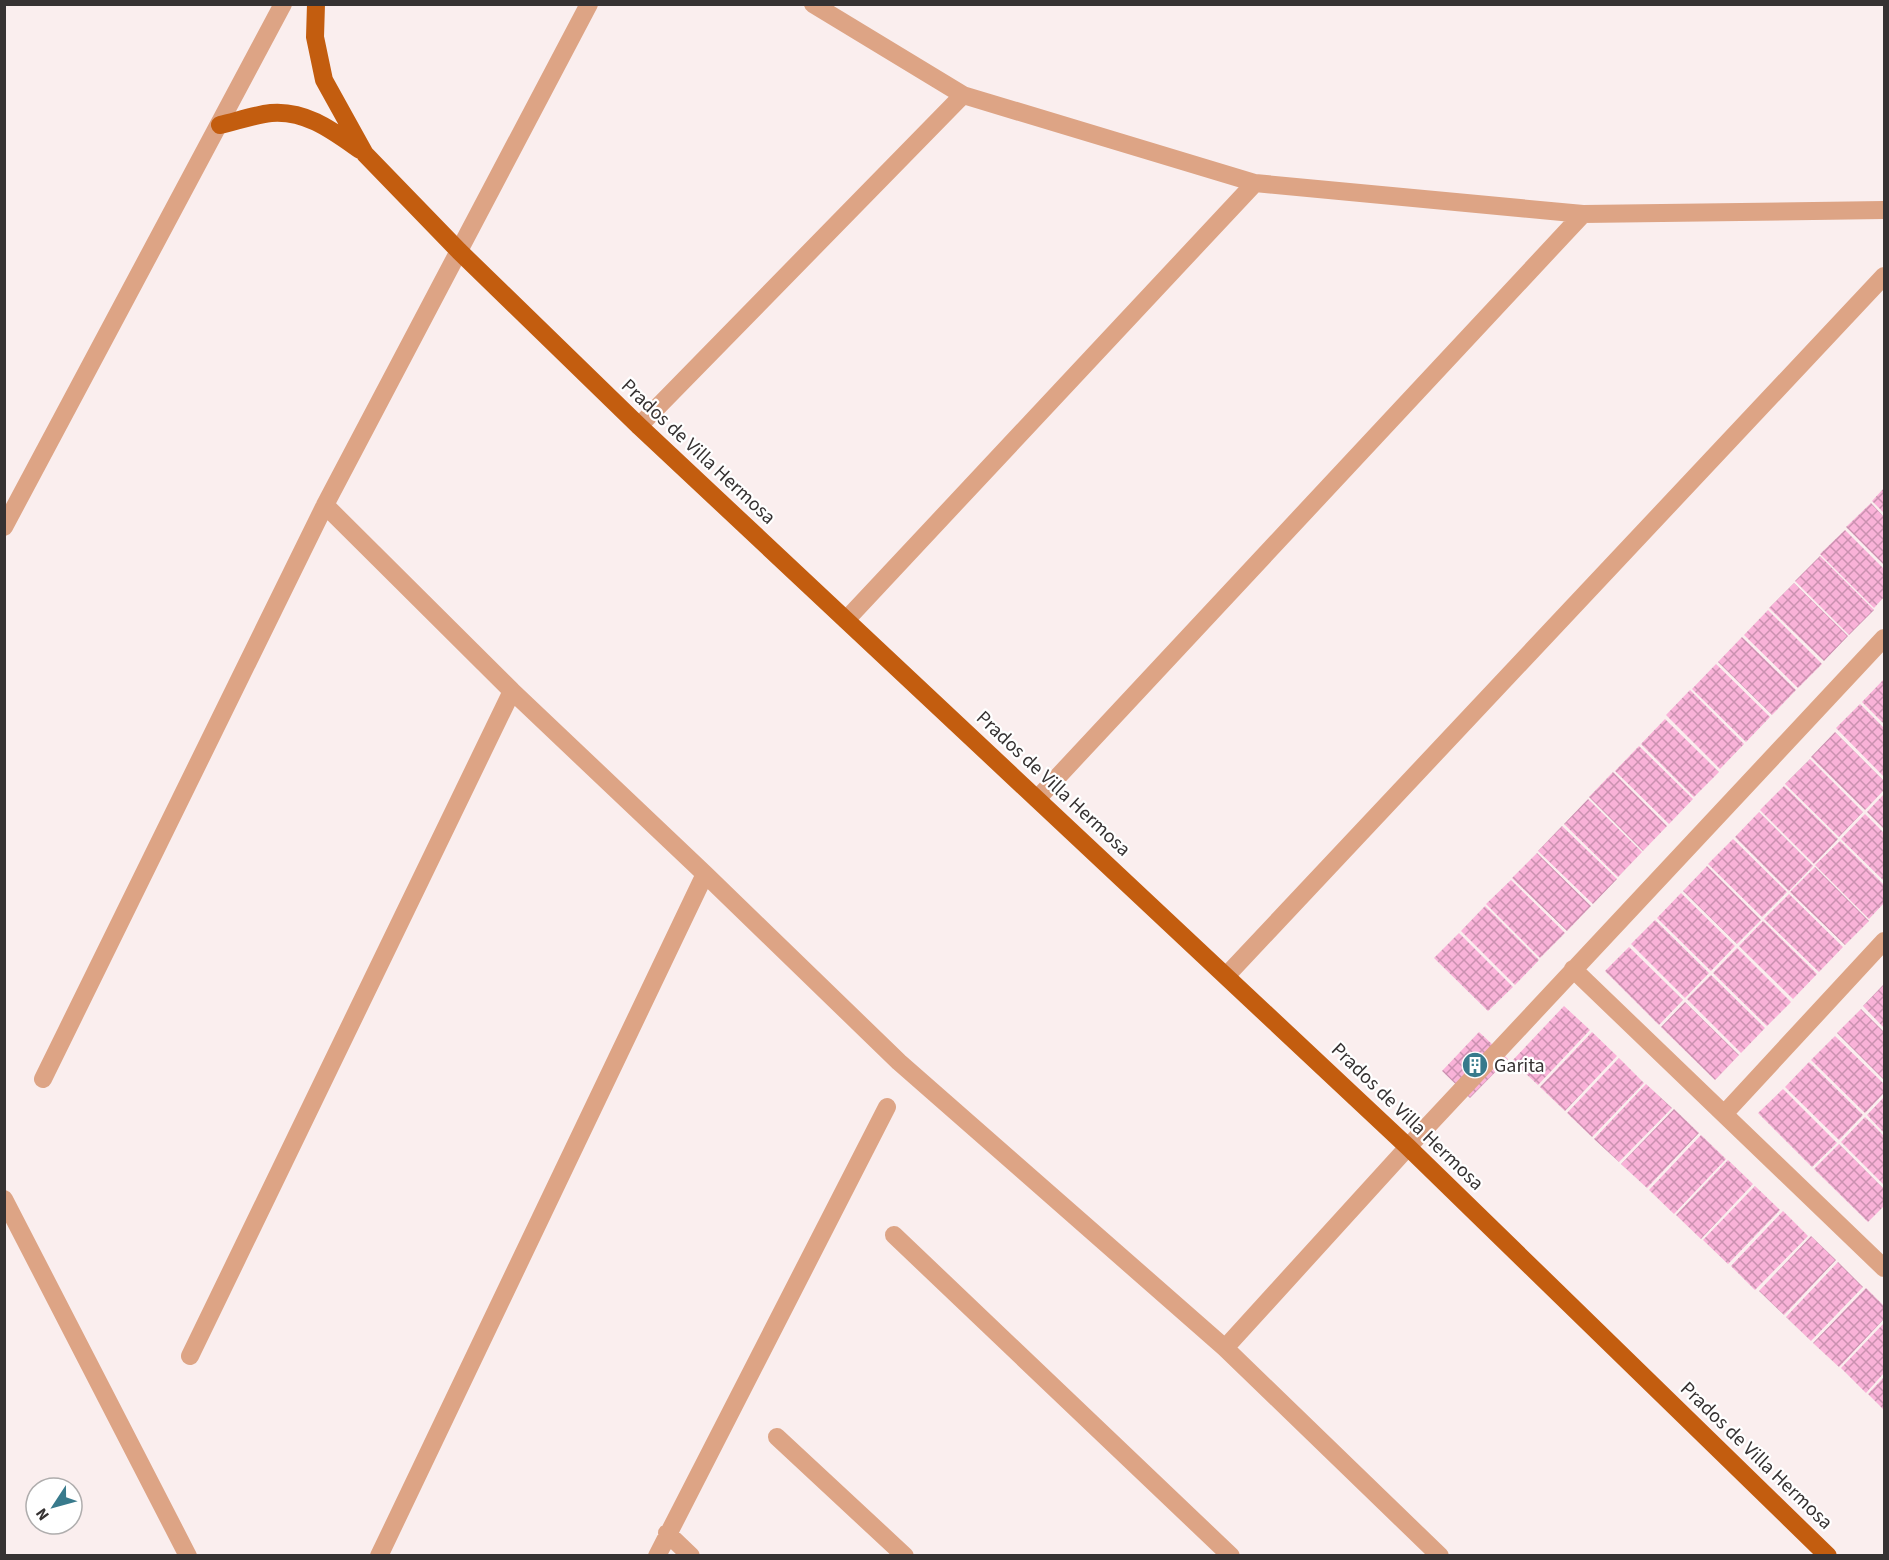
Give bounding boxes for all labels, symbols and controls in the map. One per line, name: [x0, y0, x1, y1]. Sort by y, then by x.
street label: Prados de Villa Hermosa: [615, 372, 782, 531]
street label: Prados de Villa Hermosa: [970, 704, 1137, 863]
street label: Prados de Villa Hermosa: [1325, 1036, 1490, 1197]
building icon: Garita: [1460, 1050, 1490, 1080]
place label: Garita: [1494, 1052, 1545, 1080]
street label: Prados de Villa Hermosa: [1674, 1375, 1839, 1536]
north arrow: [24, 1476, 84, 1536]
text: N: [31, 1503, 55, 1525]

